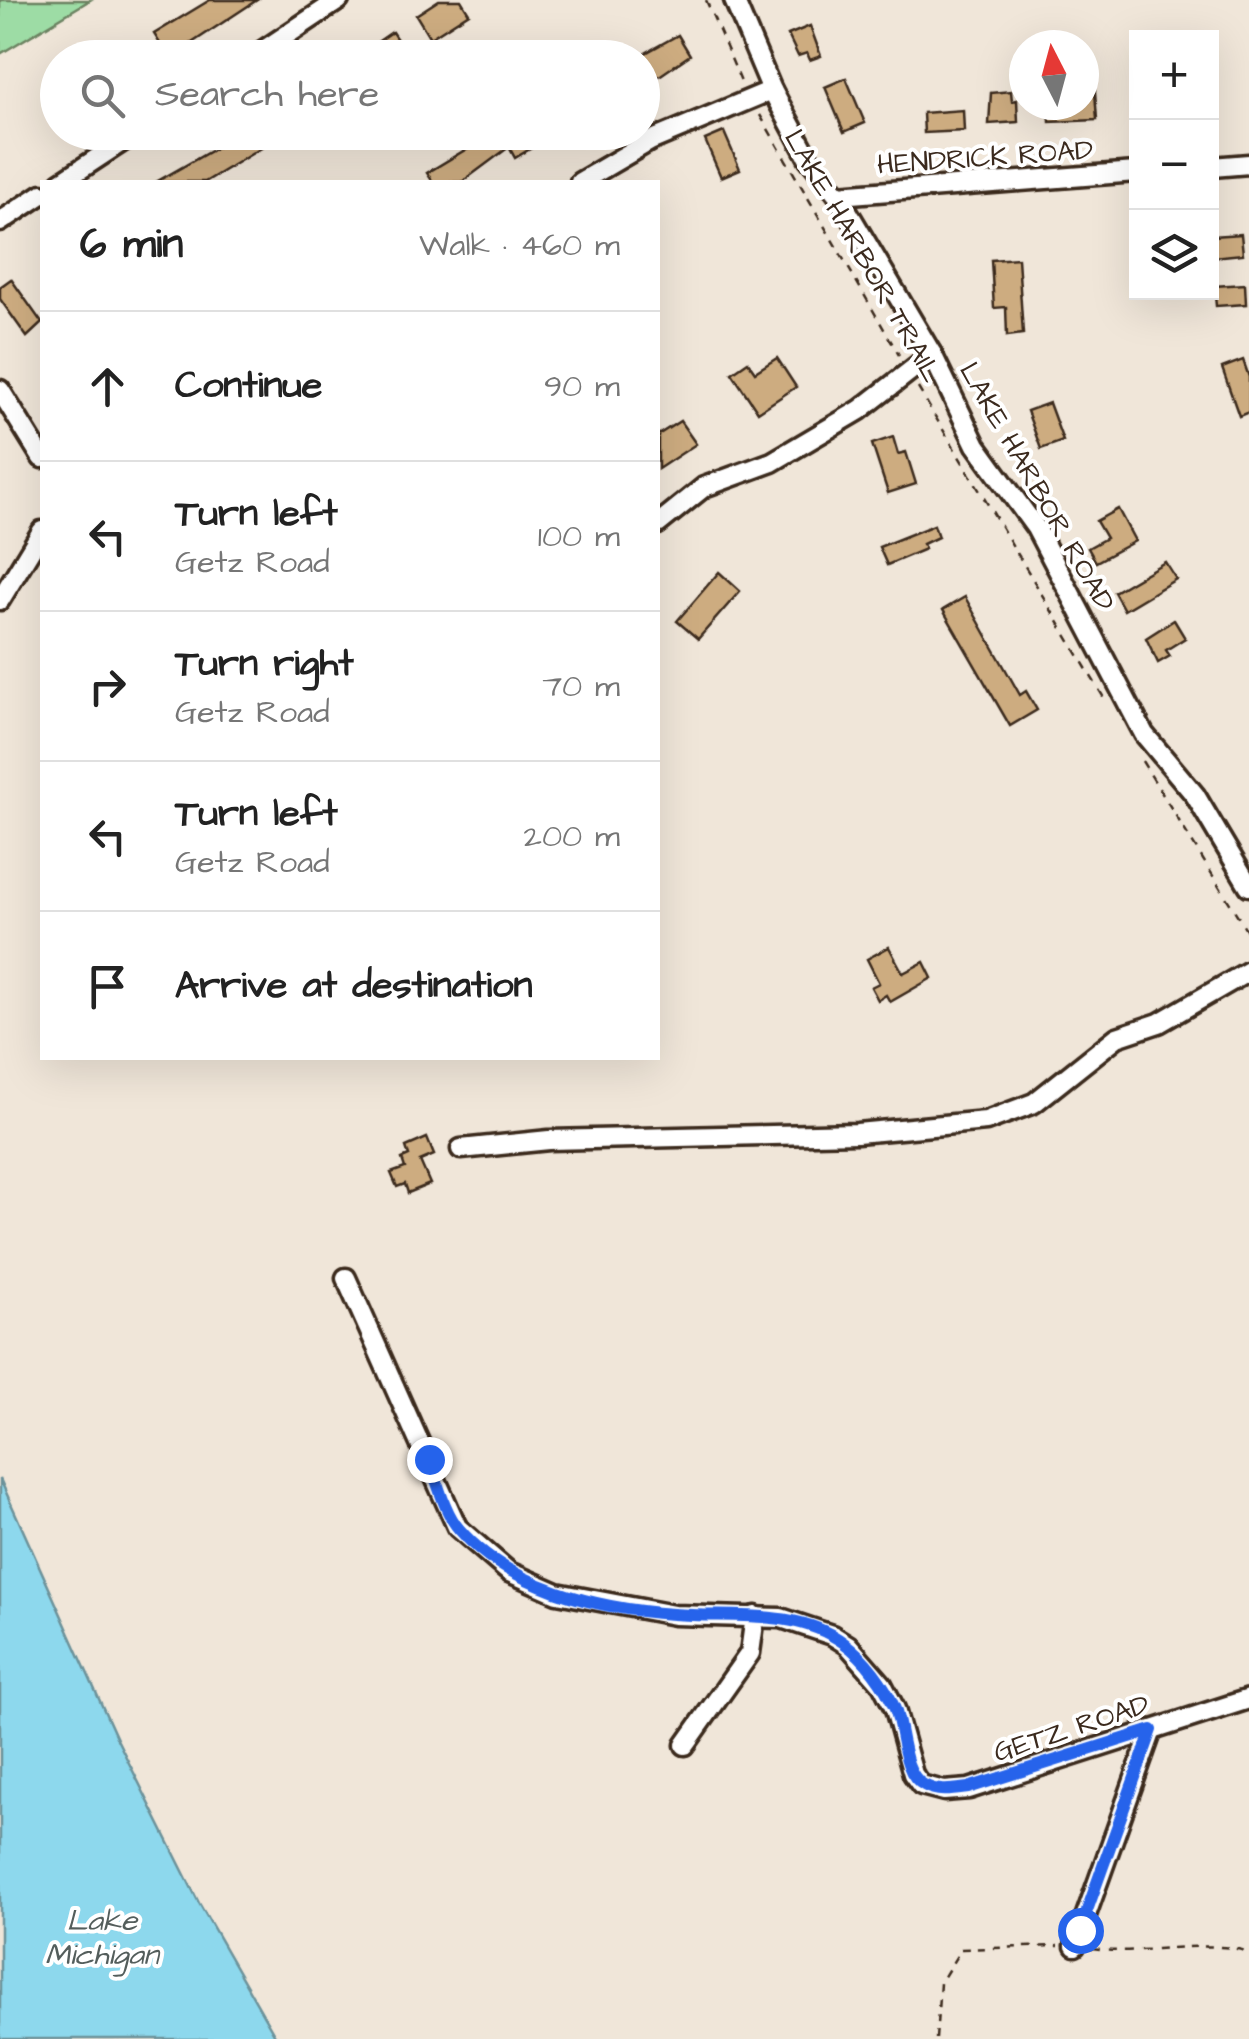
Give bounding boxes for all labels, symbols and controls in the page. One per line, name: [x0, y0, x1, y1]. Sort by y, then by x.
north arrow: [1009, 30, 1099, 120]
map controls: [1129, 30, 1219, 300]
button: +: [1129, 30, 1219, 120]
search box: [40, 40, 660, 150]
icon: search: [75, 68, 130, 123]
text: Search here: [155, 69, 379, 121]
button: −: [1129, 120, 1219, 210]
street label: LAKE HARBOR TRAIL: [774, 122, 951, 389]
street label: HENDRICK ROAD: [876, 131, 1094, 184]
button: layers: [1129, 210, 1219, 300]
text: 6 min: [80, 216, 183, 274]
text: Walk · 460 m: [419, 223, 620, 268]
street label: LAKE HARBOR ROAD: [949, 355, 1124, 618]
icon: ahead: [80, 359, 135, 414]
text: Continue: [175, 360, 322, 412]
text: 90 m: [544, 364, 620, 409]
text: Turn left: [175, 488, 338, 540]
icon: left: [80, 509, 135, 564]
text: 100 m: [538, 514, 620, 559]
text: Getz Road: [175, 540, 330, 585]
text: Turn right: [175, 638, 354, 690]
icon: right: [80, 659, 135, 714]
text: 70 m: [542, 664, 620, 709]
text: Getz Road: [175, 690, 330, 735]
text: Turn left: [175, 788, 338, 840]
icon: left: [80, 809, 135, 864]
text: 200 m: [524, 814, 620, 859]
text: Getz Road: [175, 840, 330, 885]
icon: arrive: [80, 959, 135, 1014]
text: Arrive at destination: [175, 960, 532, 1012]
route end: [407, 1437, 453, 1483]
street label: GETZ ROAD: [989, 1685, 1154, 1772]
water label: Lake Michigan: [45, 1900, 162, 1977]
route start: [1058, 1908, 1104, 1954]

